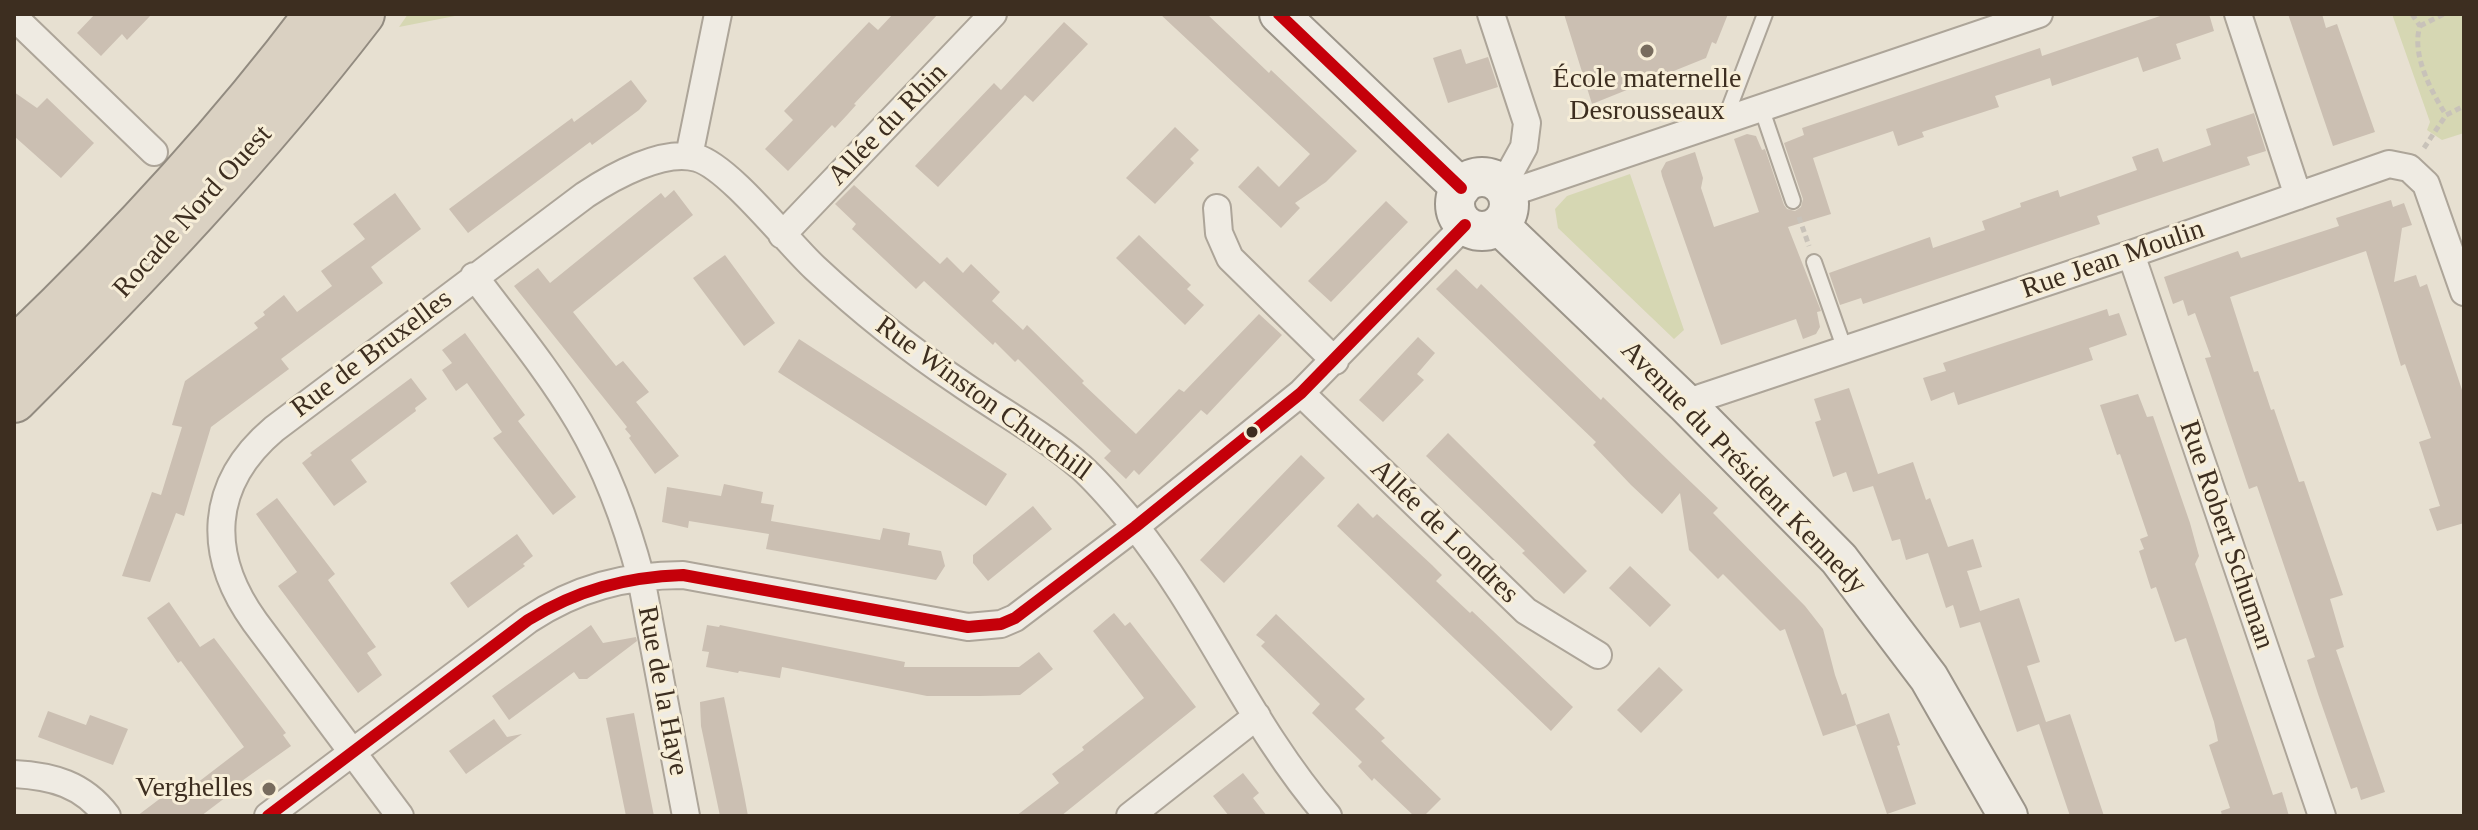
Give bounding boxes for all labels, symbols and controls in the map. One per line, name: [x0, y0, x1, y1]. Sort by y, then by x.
marker: École maternelle Desrousseaux: [1638, 42, 1656, 60]
street label: Allée du Rhin: [821, 57, 955, 193]
place label: École maternelle Desrousseaux: [1553, 63, 1741, 129]
street label: Rocade Nord Ouest: [107, 119, 279, 305]
street label: Rue Jean Moulin: [2017, 213, 2209, 307]
street label: Rue de Bruxelles: [285, 283, 459, 425]
street label: Rue Winston Churchill: [869, 309, 1097, 489]
street label: Avenue du Président Kennedy: [1613, 334, 1873, 602]
street label: Rue Robert Schuman: [2171, 416, 2281, 654]
unlabelled marker: [1244, 424, 1260, 440]
street label: Allée de Londres: [1363, 453, 1525, 611]
street label: Rue de la Haye: [629, 603, 695, 779]
place label: Verghelles: [135, 772, 253, 806]
marker: Verghelles: [260, 780, 278, 798]

